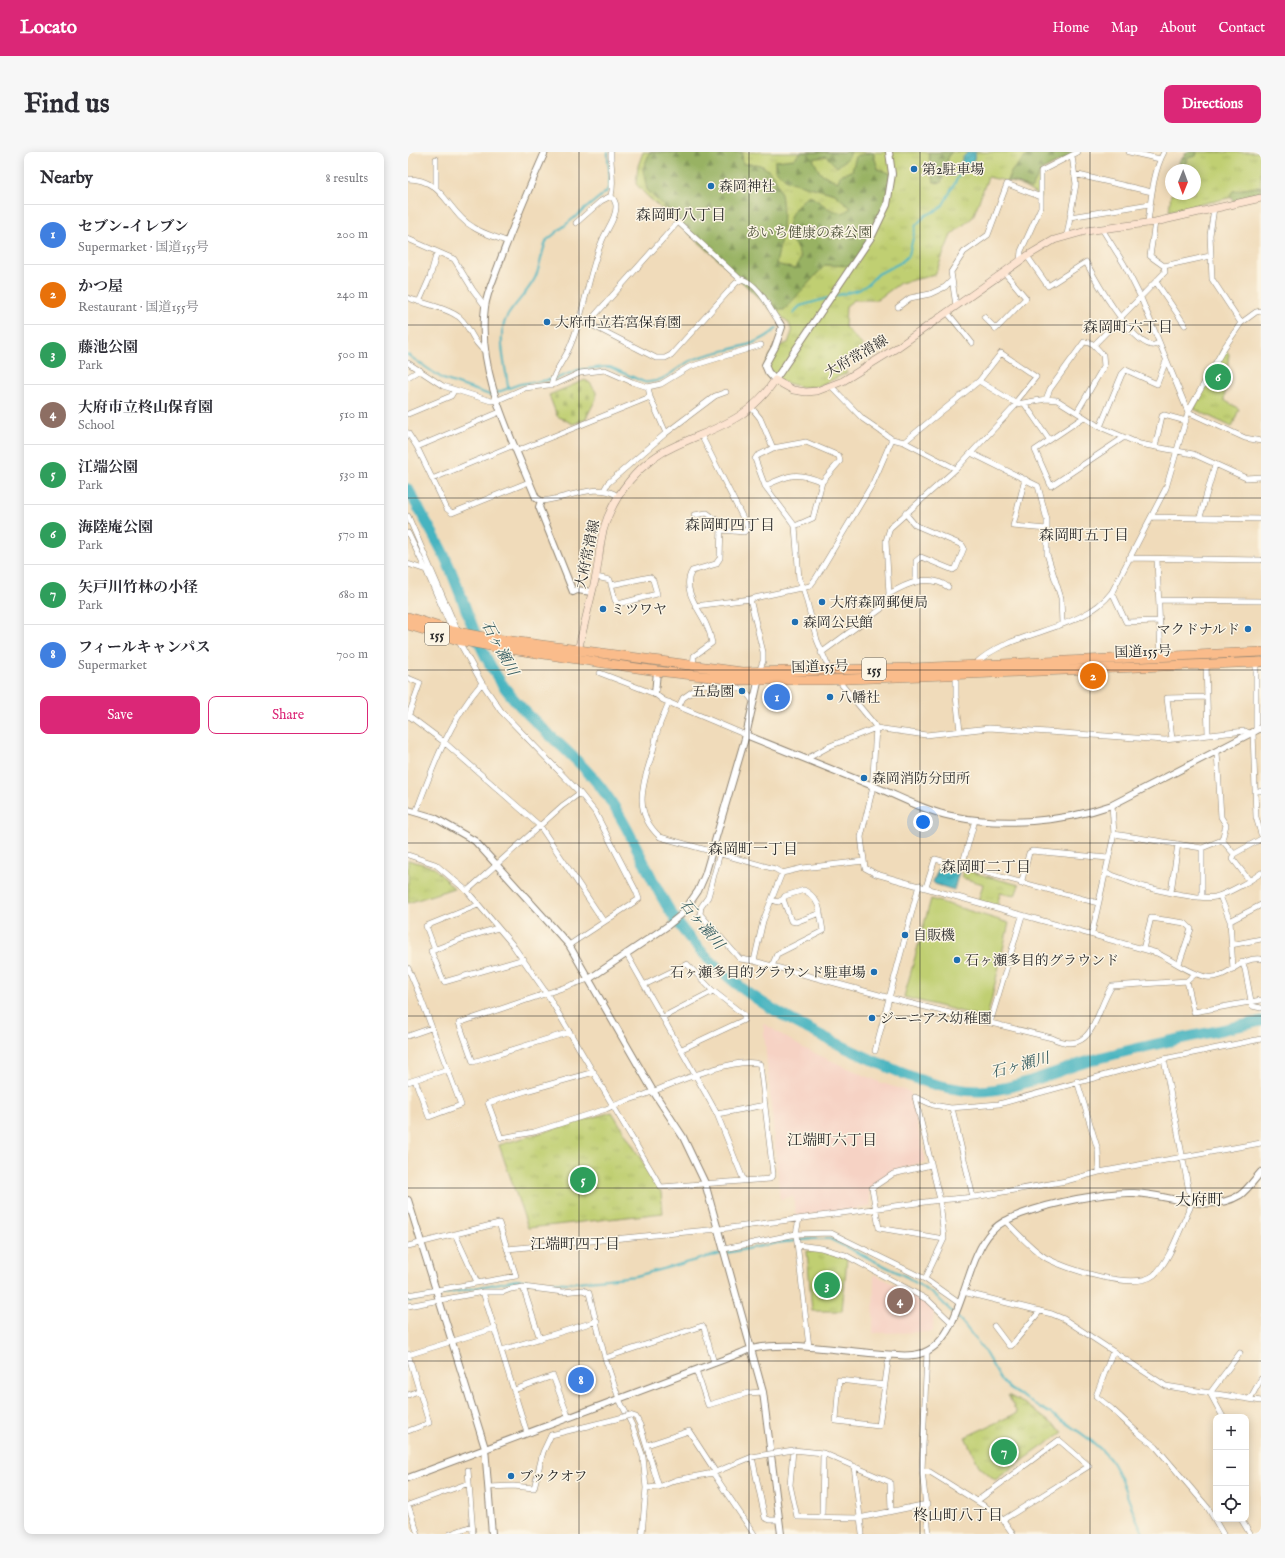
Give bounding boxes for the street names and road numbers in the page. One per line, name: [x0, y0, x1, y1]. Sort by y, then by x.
street label: 大府常滑線: [822, 332, 891, 382]
street label: 大府常滑線: [572, 518, 604, 590]
road number: 155: [425, 623, 449, 645]
street label: 国道155号: [1114, 642, 1172, 662]
street label: 国道155号: [791, 657, 849, 677]
road number: 155: [862, 658, 886, 680]

